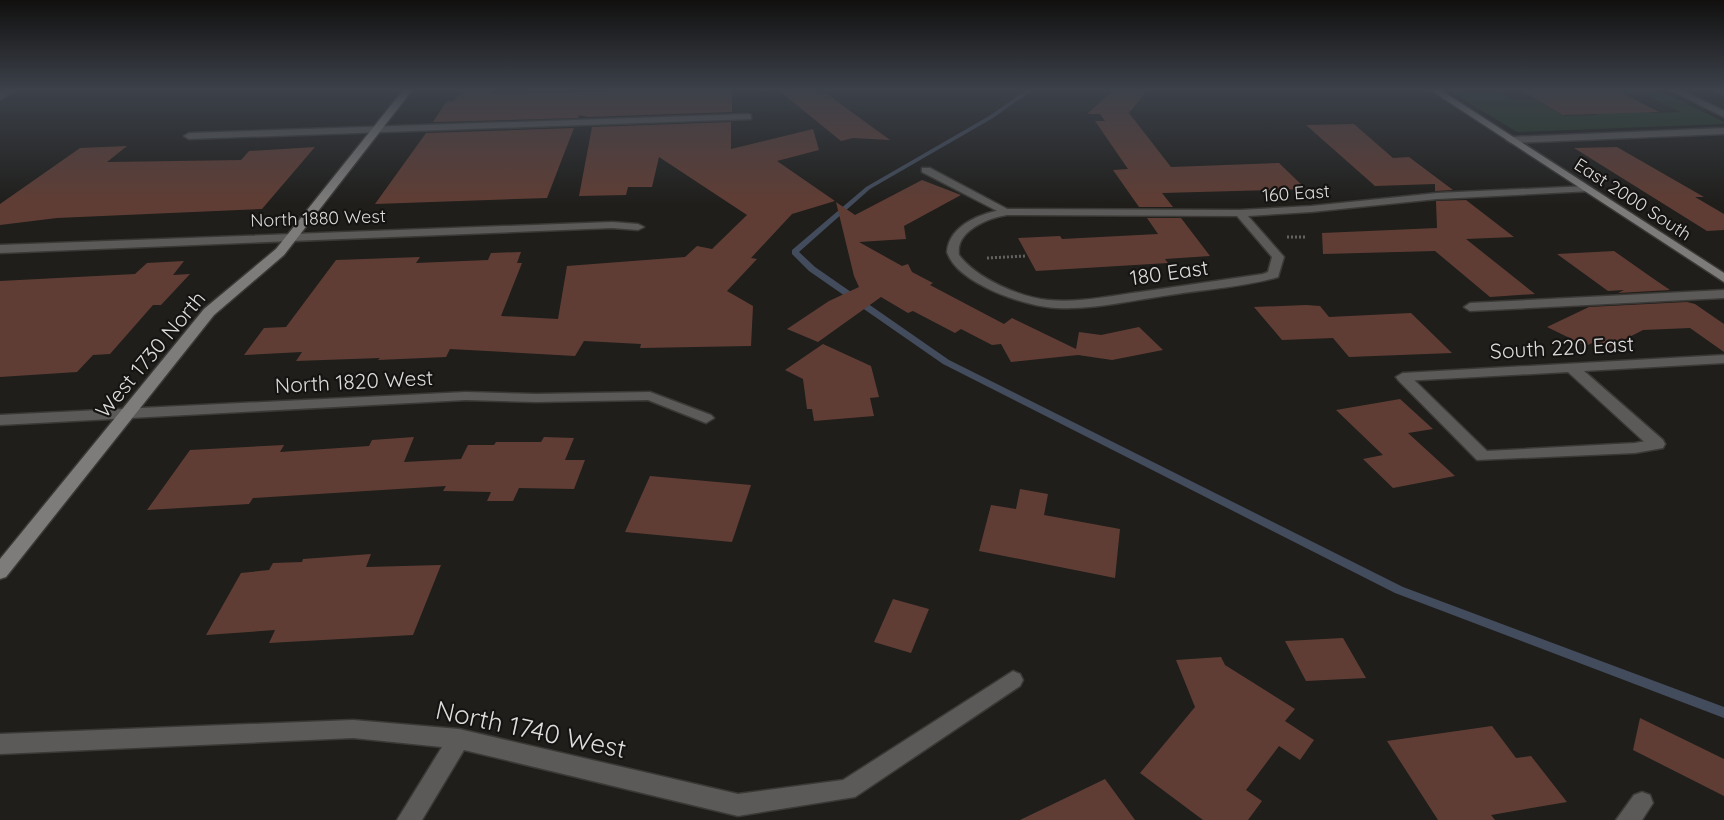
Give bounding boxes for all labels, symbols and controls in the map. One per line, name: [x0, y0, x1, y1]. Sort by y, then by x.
street label: East 2000 South: [1570, 153, 1696, 245]
street label: 160 East: [1261, 179, 1331, 207]
street label: North 1880 West: [250, 204, 386, 232]
street label: 180 East: [1128, 254, 1210, 290]
street label: West 1730 North: [89, 285, 211, 423]
street label: South 220 East: [1489, 330, 1635, 364]
street label: North 1820 West: [274, 364, 434, 398]
street label: North 1740 West: [433, 693, 629, 765]

